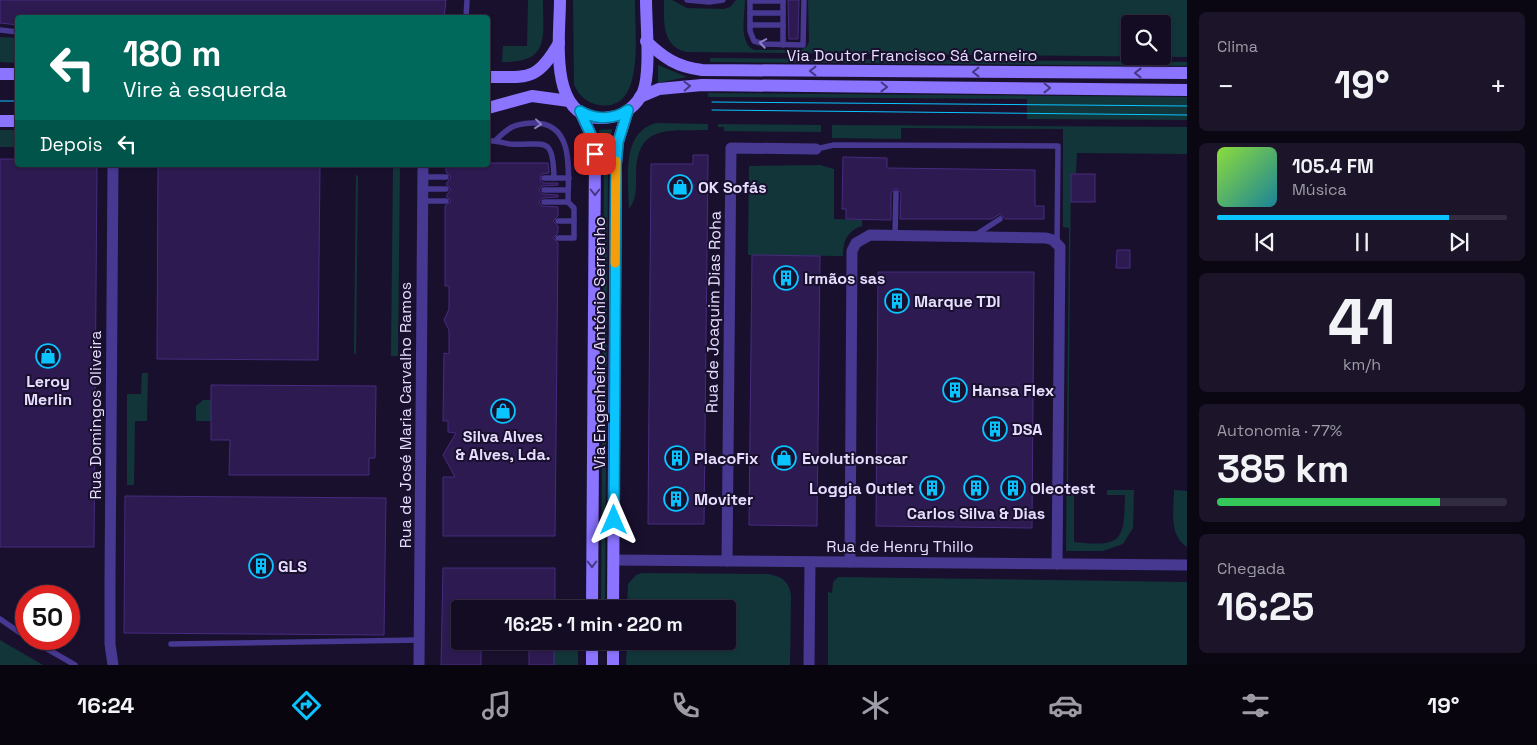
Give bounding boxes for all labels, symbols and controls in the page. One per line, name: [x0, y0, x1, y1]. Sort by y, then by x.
map controls: [1121, 15, 1171, 65]
button: search: [1121, 15, 1171, 65]
text: 180 m: [123, 32, 221, 76]
icon: left: [40, 35, 105, 100]
text: Clima: [1217, 36, 1258, 57]
one-way arrow: [758, 38, 767, 48]
street label: Via Doutor Francisco Sá Carneiro: [787, 45, 1037, 66]
text: 19°: [1334, 61, 1390, 109]
one-way arrow: [809, 65, 817, 76]
one-way arrow: [972, 67, 980, 77]
one-way arrow: [1134, 68, 1142, 78]
text: −: [1217, 68, 1234, 104]
text: +: [1490, 68, 1507, 104]
text: Vire à esquerda: [123, 75, 287, 103]
one-way arrow: [683, 80, 691, 91]
one-way arrow: [880, 82, 888, 92]
one-way arrow: [1043, 83, 1051, 94]
one-way arrow: [535, 119, 543, 130]
icon: left: [113, 130, 141, 158]
text: Depois: [40, 132, 103, 157]
pin: [574, 133, 616, 175]
icon: arrive: [581, 140, 609, 168]
text: 105.4 FM: [1292, 154, 1374, 179]
shop icon: OK Sofás: [667, 174, 693, 200]
place label: OK Sofás: [698, 177, 767, 198]
text: Música: [1292, 179, 1347, 200]
one-way arrow: [590, 188, 600, 196]
street label: Rua de Joaquim Dias Roha: [701, 211, 726, 413]
street label: Via Engenheiro António Serrenho: [589, 217, 610, 469]
icon: previous: [1251, 228, 1279, 256]
icon: pause: [1348, 228, 1376, 256]
icon: next: [1445, 228, 1473, 256]
building icon: Irmãos sas: [773, 265, 799, 291]
place label: Irmãos sas: [804, 268, 885, 289]
text: 41: [1328, 280, 1396, 363]
street label: Rua de José Maria Carvalho Ramos: [395, 282, 416, 548]
building icon: Marque TDI: [884, 288, 910, 314]
place label: Marque TDI: [914, 291, 1001, 312]
street label: Rua Domingos Oliveira: [85, 330, 106, 500]
shop icon: Leroy Merlin: [35, 343, 61, 369]
text: km/h: [1343, 354, 1381, 375]
place label: Leroy Merlin: [24, 371, 72, 410]
building icon: Hansa Flex: [942, 377, 968, 403]
place label: Hansa Flex: [972, 380, 1055, 401]
shop icon: Silva Alves & Alves, Lda.: [490, 398, 516, 424]
building icon: DSA: [982, 416, 1008, 442]
place label: DSA: [1012, 419, 1043, 440]
text: Autonomia · 77%: [1217, 420, 1342, 441]
place label: Silva Alves & Alves, Lda.: [455, 426, 551, 465]
building icon: PlacoFix: [664, 445, 690, 471]
shop icon: Evolutionscar: [771, 445, 797, 471]
text: 385 km: [1217, 445, 1349, 493]
place label: PlacoFix: [694, 448, 759, 469]
place label: Evolutionscar: [802, 448, 908, 469]
building icon: Loggia Outlet: [919, 475, 945, 501]
building icon: Carlos Silva & Dias: [963, 475, 989, 501]
building icon: Oleotest: [1000, 475, 1026, 501]
place label: Loggia Outlet: [809, 478, 914, 499]
place label: Oleotest: [1030, 478, 1096, 499]
building icon: Moviter: [663, 486, 689, 512]
place label: Moviter: [694, 489, 753, 510]
position arrow: [587, 493, 639, 545]
place label: Carlos Silva & Dias: [907, 503, 1045, 524]
street label: Rua de Henry Thillo: [826, 536, 974, 557]
building icon: GLS: [248, 553, 274, 579]
place label: GLS: [278, 556, 307, 577]
text: Chegada: [1217, 558, 1285, 579]
one-way arrow: [587, 561, 597, 569]
text: 16:25: [1217, 583, 1314, 631]
speed limit sign: 50: [15, 585, 80, 650]
text: 16:25 · 1 min · 220 m: [504, 612, 683, 637]
icon: directions: [289, 688, 324, 723]
icon: music: [479, 688, 514, 723]
icon: phone: [668, 688, 703, 723]
icon: climate: [858, 688, 893, 723]
icon: car: [1048, 688, 1083, 723]
icon: filters: [1238, 688, 1273, 723]
text: 16:24: [77, 691, 134, 719]
text: 19°: [1427, 691, 1460, 719]

